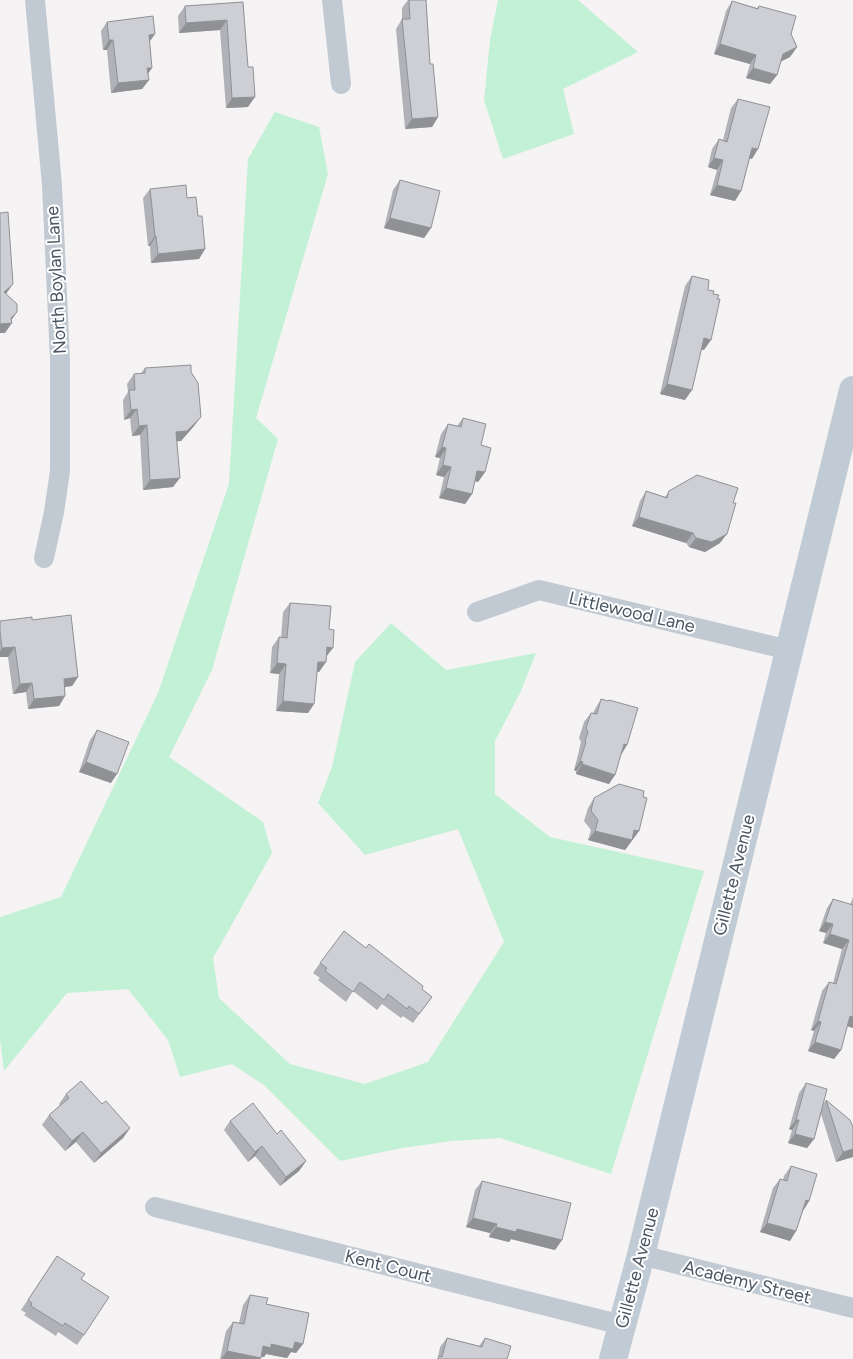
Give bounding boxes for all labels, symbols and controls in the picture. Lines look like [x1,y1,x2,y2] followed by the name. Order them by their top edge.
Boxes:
[41,205,71,355] street label: North Boylan Lane
[567,587,697,637] street label: Littlewood Lane
[708,812,760,938] street label: Gillette Avenue
[610,1205,664,1331] street label: Gillette Avenue
[342,1245,434,1287] street label: Kent Court
[681,1255,813,1309] street label: Academy Street

